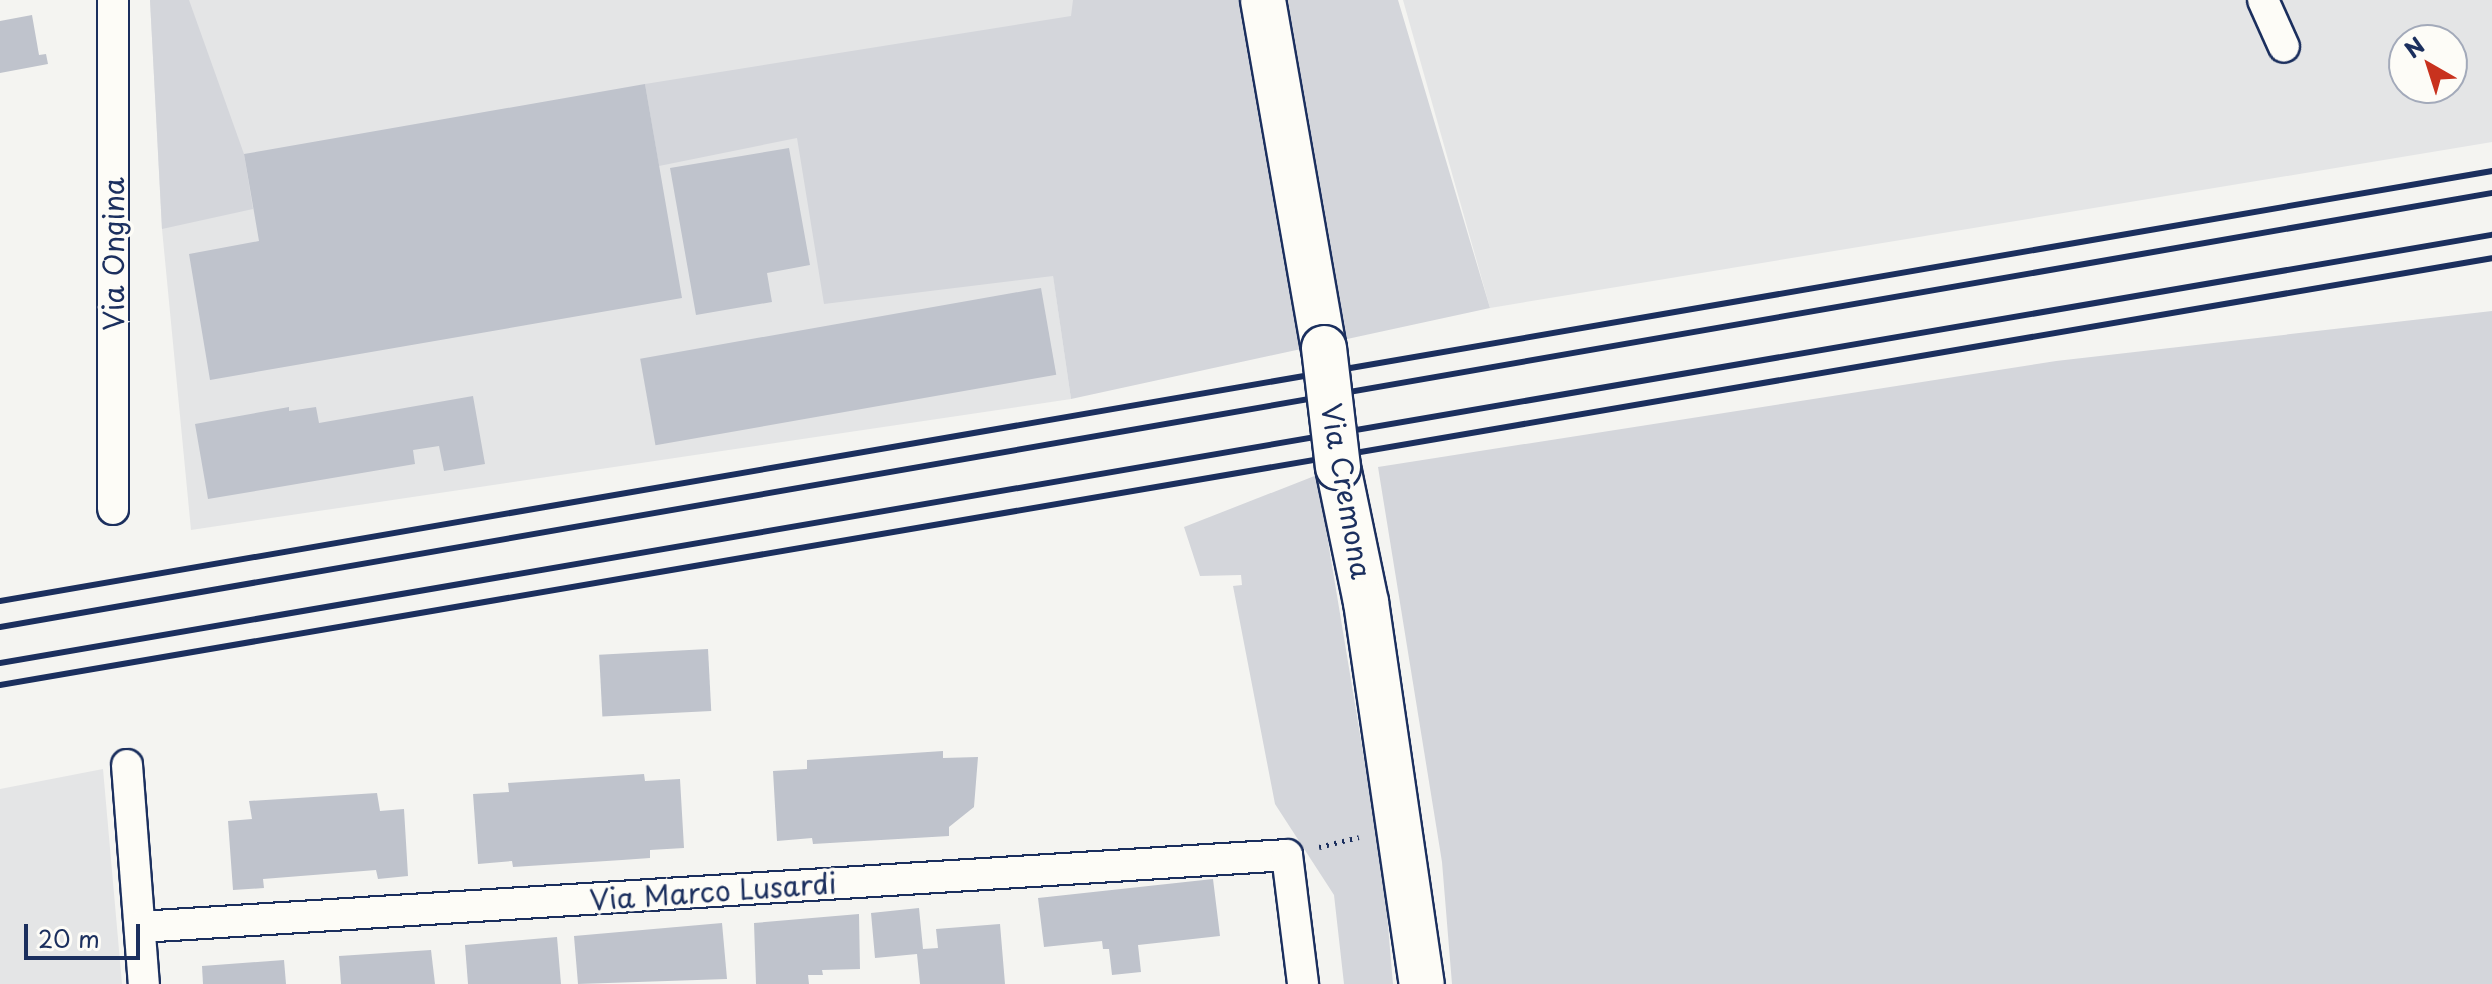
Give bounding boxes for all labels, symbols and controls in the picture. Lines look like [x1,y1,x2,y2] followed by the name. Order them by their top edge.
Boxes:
[2388,24,2468,104] north arrow
[2397,28,2431,65] text: N
[96,179,130,329] street label: Via Ongina
[1315,401,1379,581] street label: Via Cremona
[589,866,837,916] street label: Via Marco Lusardi
[28,908,144,958] scale bar
[38,920,100,956] text: 20 m

